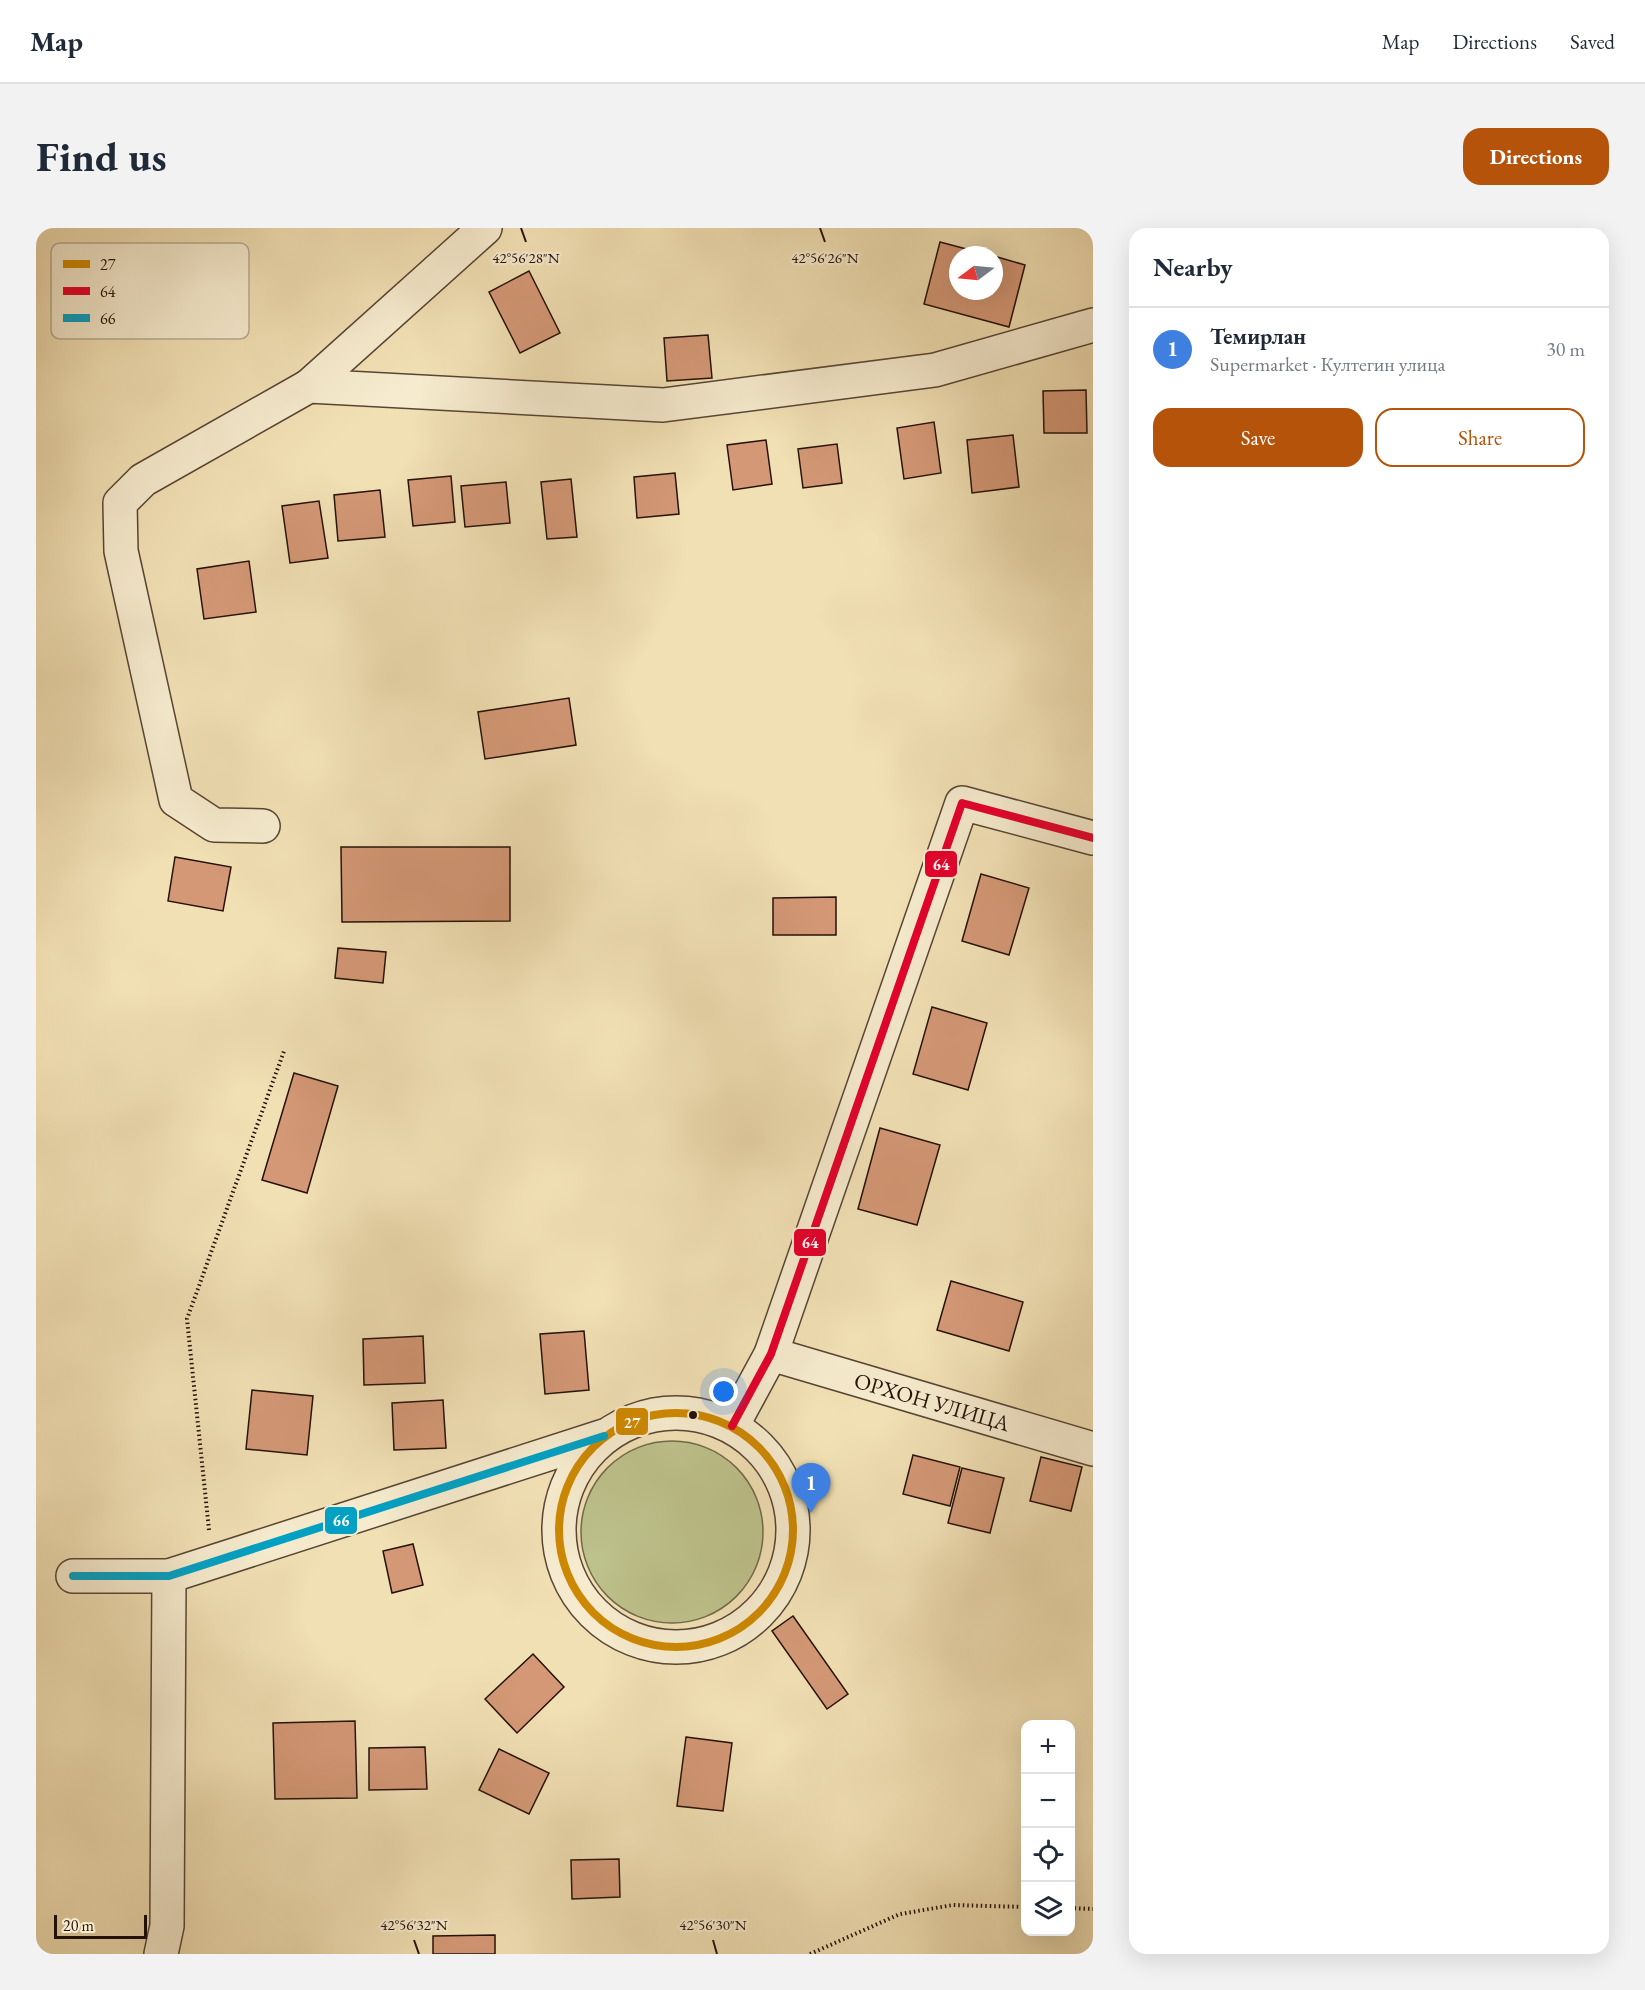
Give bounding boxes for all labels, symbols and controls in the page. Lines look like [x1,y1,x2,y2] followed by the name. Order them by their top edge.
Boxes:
[30,23,83,59] text: Map
[1382,28,1419,55] text: Map
[1452,28,1537,55] text: Directions
[1570,28,1615,55] text: Saved
[1463,128,1609,185] button: Directions
[36,129,167,184] text: Find us
[51,243,249,339] legend
[949,246,1003,300] north arrow
[492,248,560,267] text: 42°56'28"N
[791,248,859,267] text: 42°56'26"N
[1153,250,1233,284] text: Nearby
[100,254,116,275] text: 27
[100,281,116,302] text: 64
[100,308,116,329] text: 66
[1210,322,1306,351] text: Темирлан
[1167,336,1178,362] text: 1
[1546,336,1585,362] text: 30 m
[1210,351,1445,377] text: Supermarket · Култегин улица
[1153,408,1363,467] button: Save
[1375,408,1585,467] button: Share
[924,850,958,878] line badge: 64
[933,854,950,875] text: 64
[793,1228,827,1257] line badge: 64
[802,1232,819,1253] text: 64
[851,1366,1014,1438] street label: ОРХОН УЛИЦА
[709,1377,738,1406] your location
[615,1407,649,1436] line badge: 27
[687,1409,699,1421] unlabelled marker
[624,1412,641,1433] text: 27
[792,1464,830,1513] pin: 1
[324,1506,358,1535] line badge: 66
[333,1510,350,1531] text: 66
[1021,1720,1075,1936] map controls
[1021,1720,1075,1774] button: +
[1021,1774,1075,1828] button: −
[1021,1828,1075,1882] button: locate
[1021,1882,1075,1936] button: layers
[54,1912,147,1940] scale bar
[63,1915,94,1936] text: 20 m
[380,1915,448,1934] text: 42°56'32"N
[679,1915,747,1934] text: 42°56'30"N

